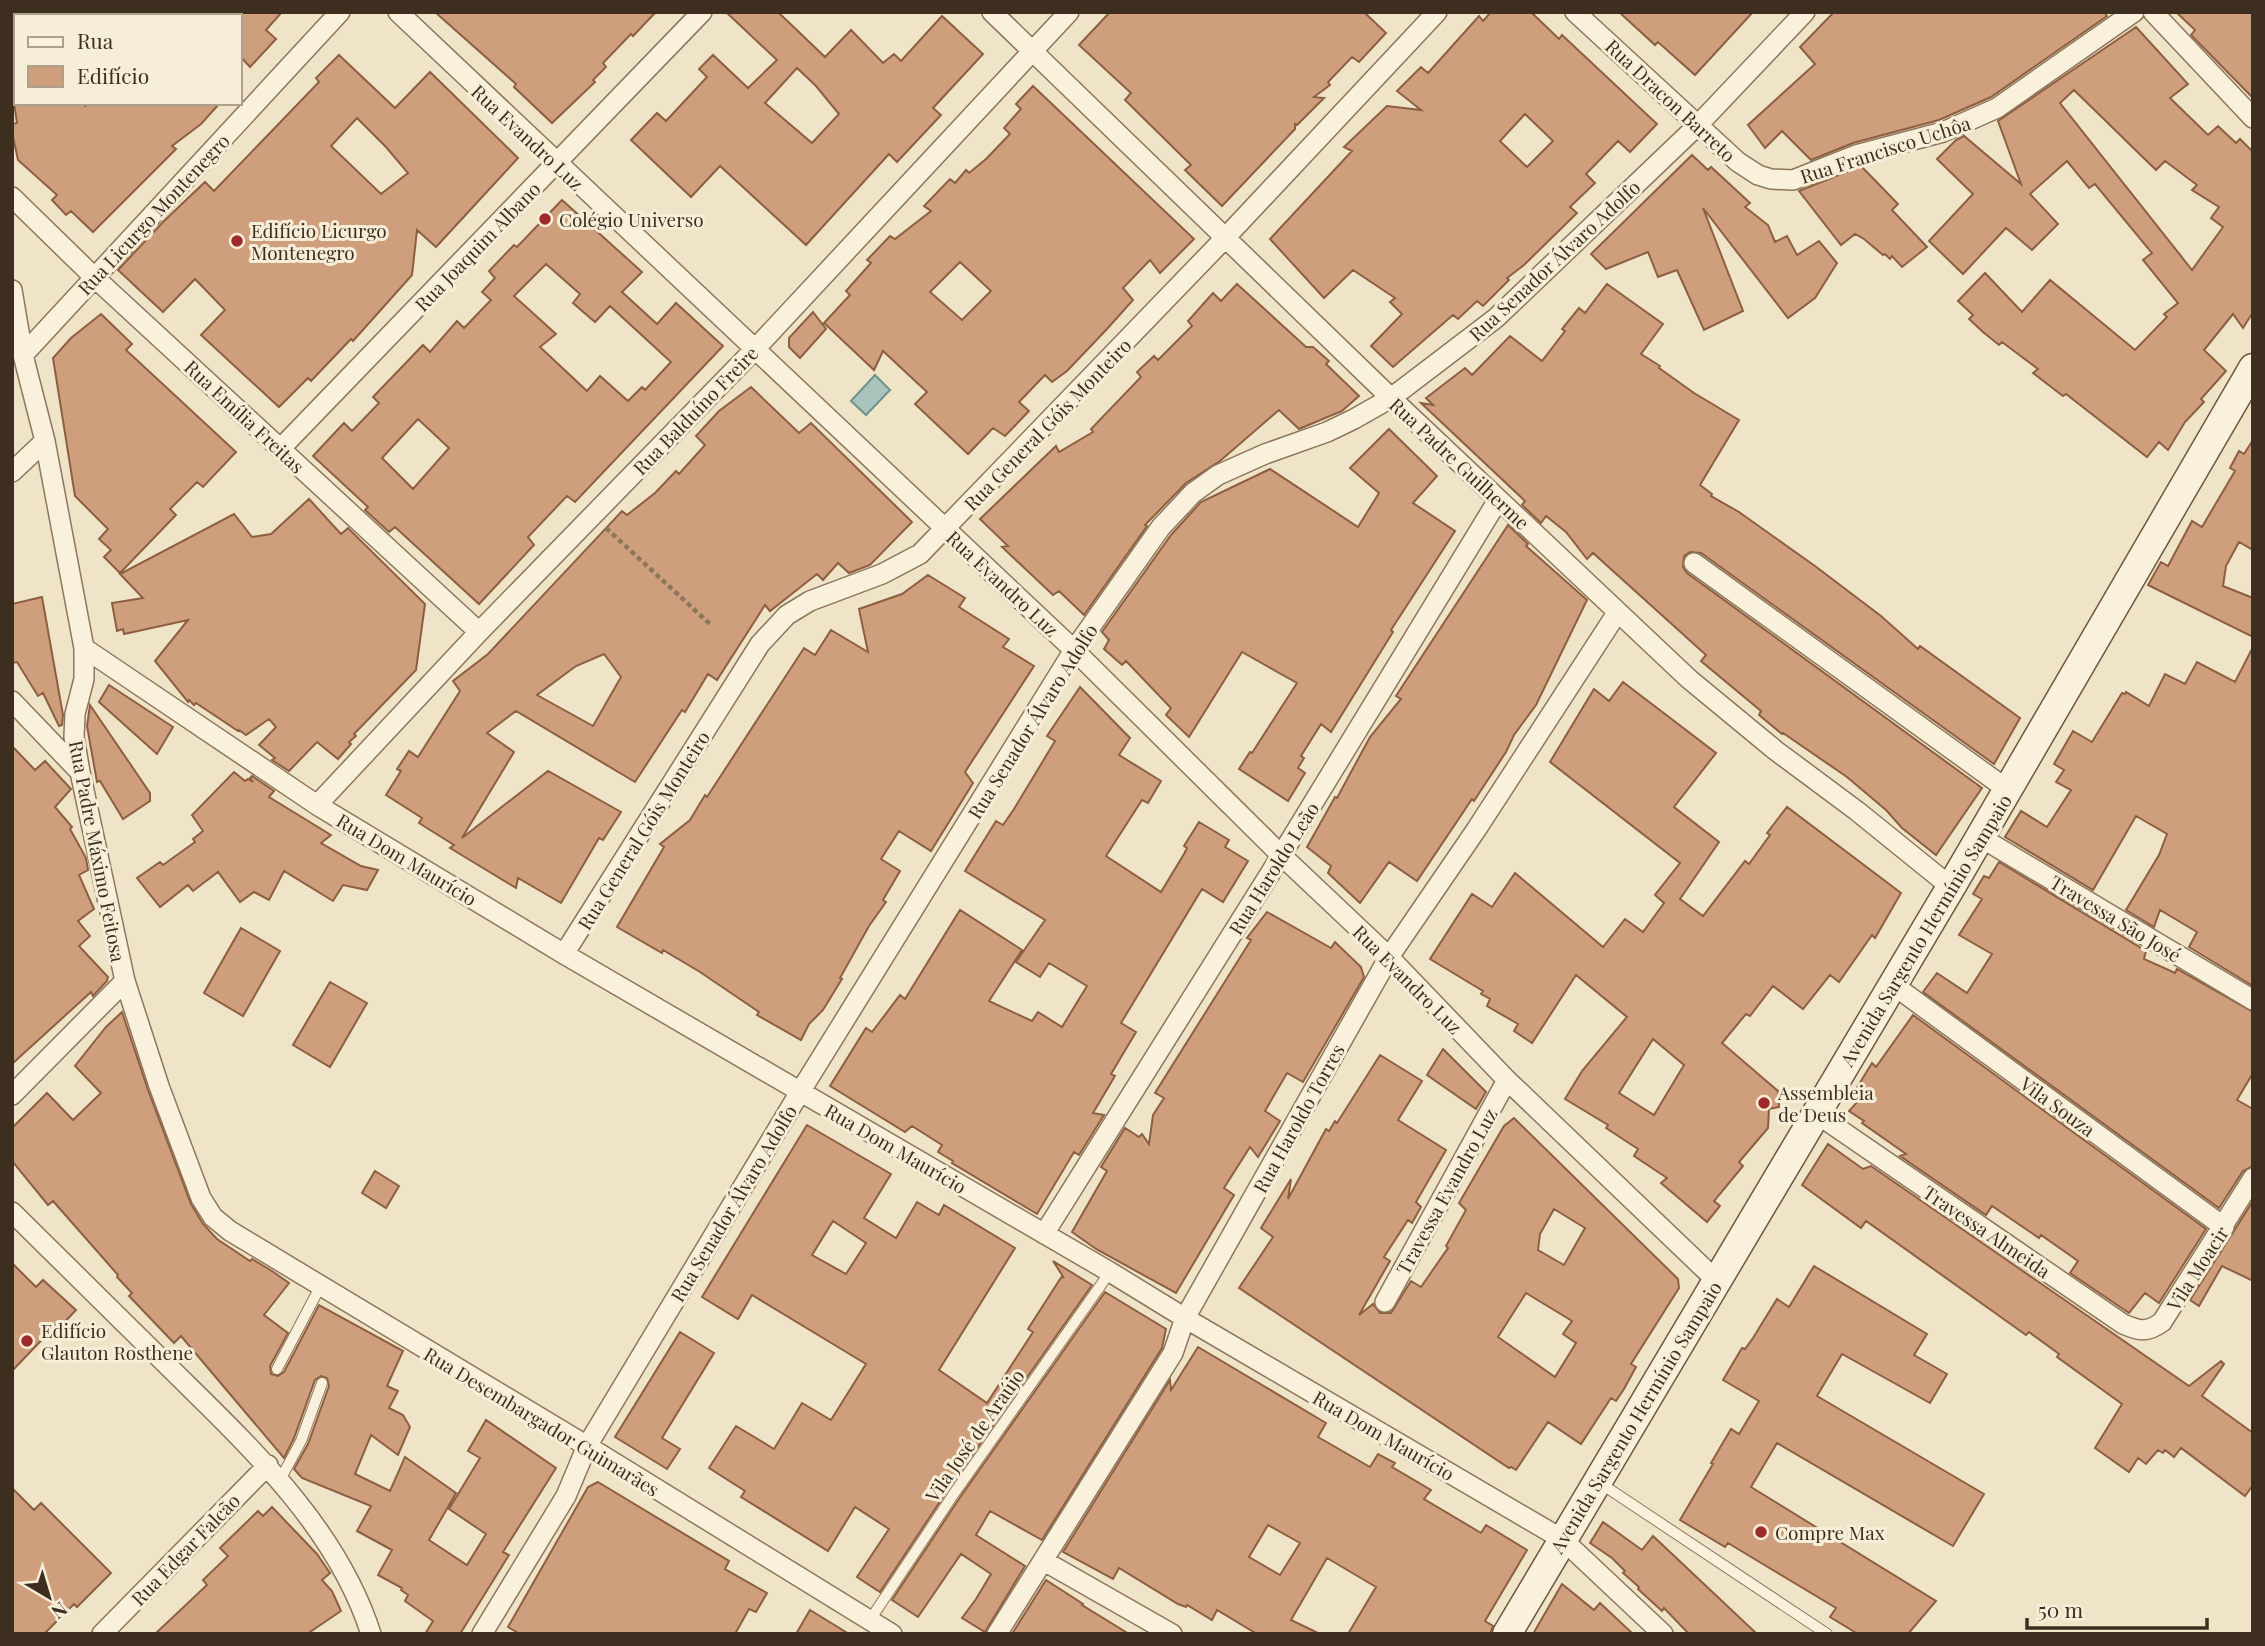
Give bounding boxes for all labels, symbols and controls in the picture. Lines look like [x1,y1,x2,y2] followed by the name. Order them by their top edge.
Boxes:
[14,14,242,105] legend
[77,26,114,54] text: Rua
[1600,33,1742,167] street label: Rua Dracon Barreto
[77,61,149,89] text: Edifício
[466,78,590,196] street label: Rua Evandro Luz
[1796,109,1974,189] street label: Rua Francisco Uchôa
[71,128,235,300] street label: Rua Licurgo Montenegro
[1463,174,1645,346] street label: Rua Senador Álvaro Adolfo
[408,176,546,316] street label: Rua Joaquim Albano
[559,206,704,232] place label: Colégio Universo
[537,211,553,227] marker: Colégio Universo
[251,217,387,265] place label: Edifício Licurgo Montenegro
[229,233,245,249] marker: Edifício Licurgo Montenegro
[958,332,1136,516] street label: Rua General Góis Monteiro
[627,340,763,480] street label: Rua Balduíno Freire
[179,354,311,478] street label: Rua Emília Freitas
[1384,391,1536,535] street label: Rua Padre Guilherme
[941,524,1065,642] street label: Rua Evandro Luz
[961,619,1103,823] street label: Rua Senador Álvaro Adolfo
[571,725,715,935] street label: Rua General Góis Monteiro
[64,738,132,965] street label: Rua Padre Máximo Feitosa
[1833,789,2017,1072] street label: Avenida Sargento Hermínio Sampaio
[1222,797,1324,939] street label: Rua Haroldo Leão
[332,807,482,911] street label: Rua Dom Maurício
[2046,869,2186,967] street label: Travessa São José
[1348,919,1468,1039] street label: Rua Evandro Luz
[1246,1039,1350,1197] street label: Rua Haroldo Torres
[2015,1069,2101,1142] street label: Vila Souza
[1777,1079,1874,1127] place label: Assembleia de Deus
[1756,1095,1772,1111] marker: Assembleia de Deus
[821,1097,971,1199] street label: Rua Dom Maurício
[664,1100,802,1306] street label: Rua Senador Álvaro Adolfo
[1389,1103,1503,1279] street label: Travessa Evandro Luz
[1918,1179,2056,1284] street label: Travessa Almeida
[2159,1220,2234,1316] street label: Vila Moacir
[1543,1276,1727,1559] street label: Avenida Sargento Hermínio Sampaio
[41,1317,193,1365] place label: Edifício Glauton Rosthene
[19,1333,35,1349] marker: Edifício Glauton Rosthene
[420,1340,664,1502] street label: Rua Desembargador Guimarães
[918,1363,1030,1507] street label: Vila José de Araújo
[1309,1384,1459,1486] street label: Rua Dom Maurício
[125,1487,245,1611] street label: Rua Edgar Falcão
[1775,1519,1885,1545] place label: Compre Max
[1753,1524,1769,1540] marker: Compre Max
[14,1562,84,1632] north arrow
[2027,1586,2207,1630] scale bar
[2038,1595,2084,1623] text: 50 m
[46,1597,73,1626] text: N

